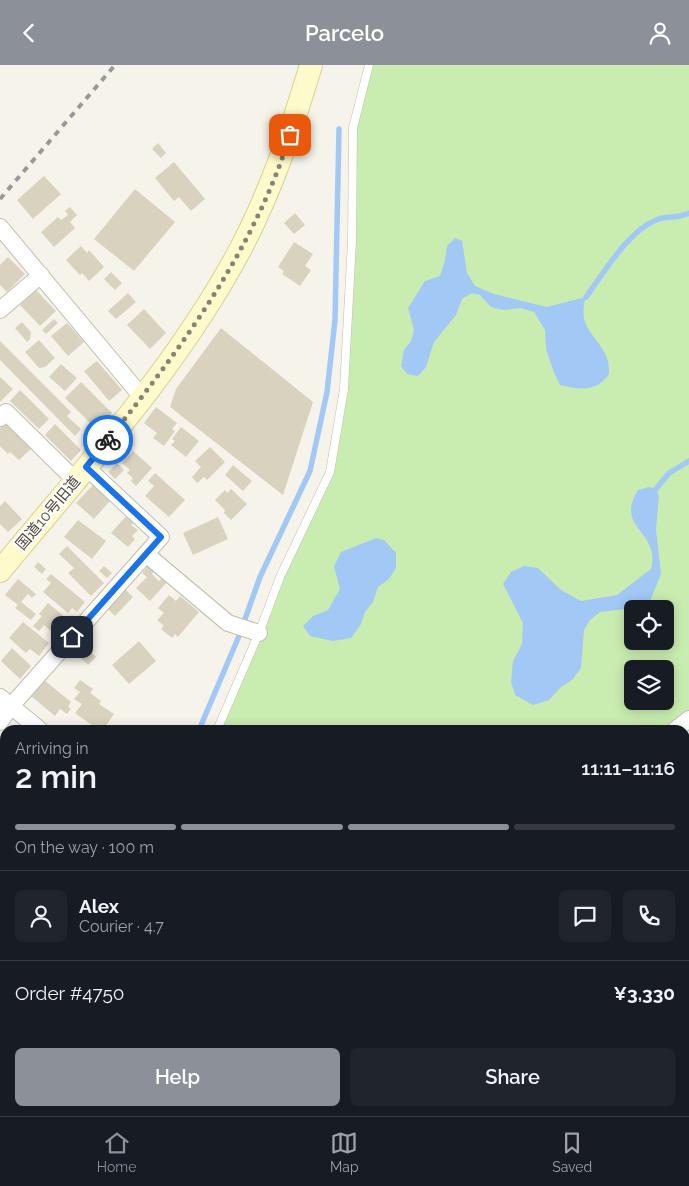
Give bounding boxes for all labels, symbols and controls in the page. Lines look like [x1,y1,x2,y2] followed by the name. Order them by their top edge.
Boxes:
[15,19,43,47] icon: back
[646,19,674,47] icon: person
[305,20,384,46] text: Parcelo
[269,114,311,156] pin
[276,121,304,149] icon: bag
[83,415,133,465] courier
[94,426,122,454] icon: bike
[12,473,84,553] street label: 国道10号旧道
[624,600,674,710] map controls
[624,600,674,650] button: locate
[51,616,93,658] pin
[58,623,86,651] icon: home
[624,660,674,710] button: layers
[15,739,89,758] text: Arriving in
[581,757,675,779] text: 11:11–11:16
[15,758,97,795] text: 2 min
[15,838,154,857] text: On the way · 100 m
[15,890,67,942] button: person
[559,890,611,942] button: chat
[623,890,675,942] button: phone
[79,895,119,917] text: Alex
[79,917,164,936] text: Courier · 4.7
[15,982,124,1004] text: Order #4750
[614,982,675,1004] text: ¥3,330
[15,1048,340,1106] button: Help
[350,1048,675,1106] button: Share
[97,1129,136,1175] tab: Home
[330,1129,359,1175] tab: Map
[552,1129,592,1175] tab: Saved

